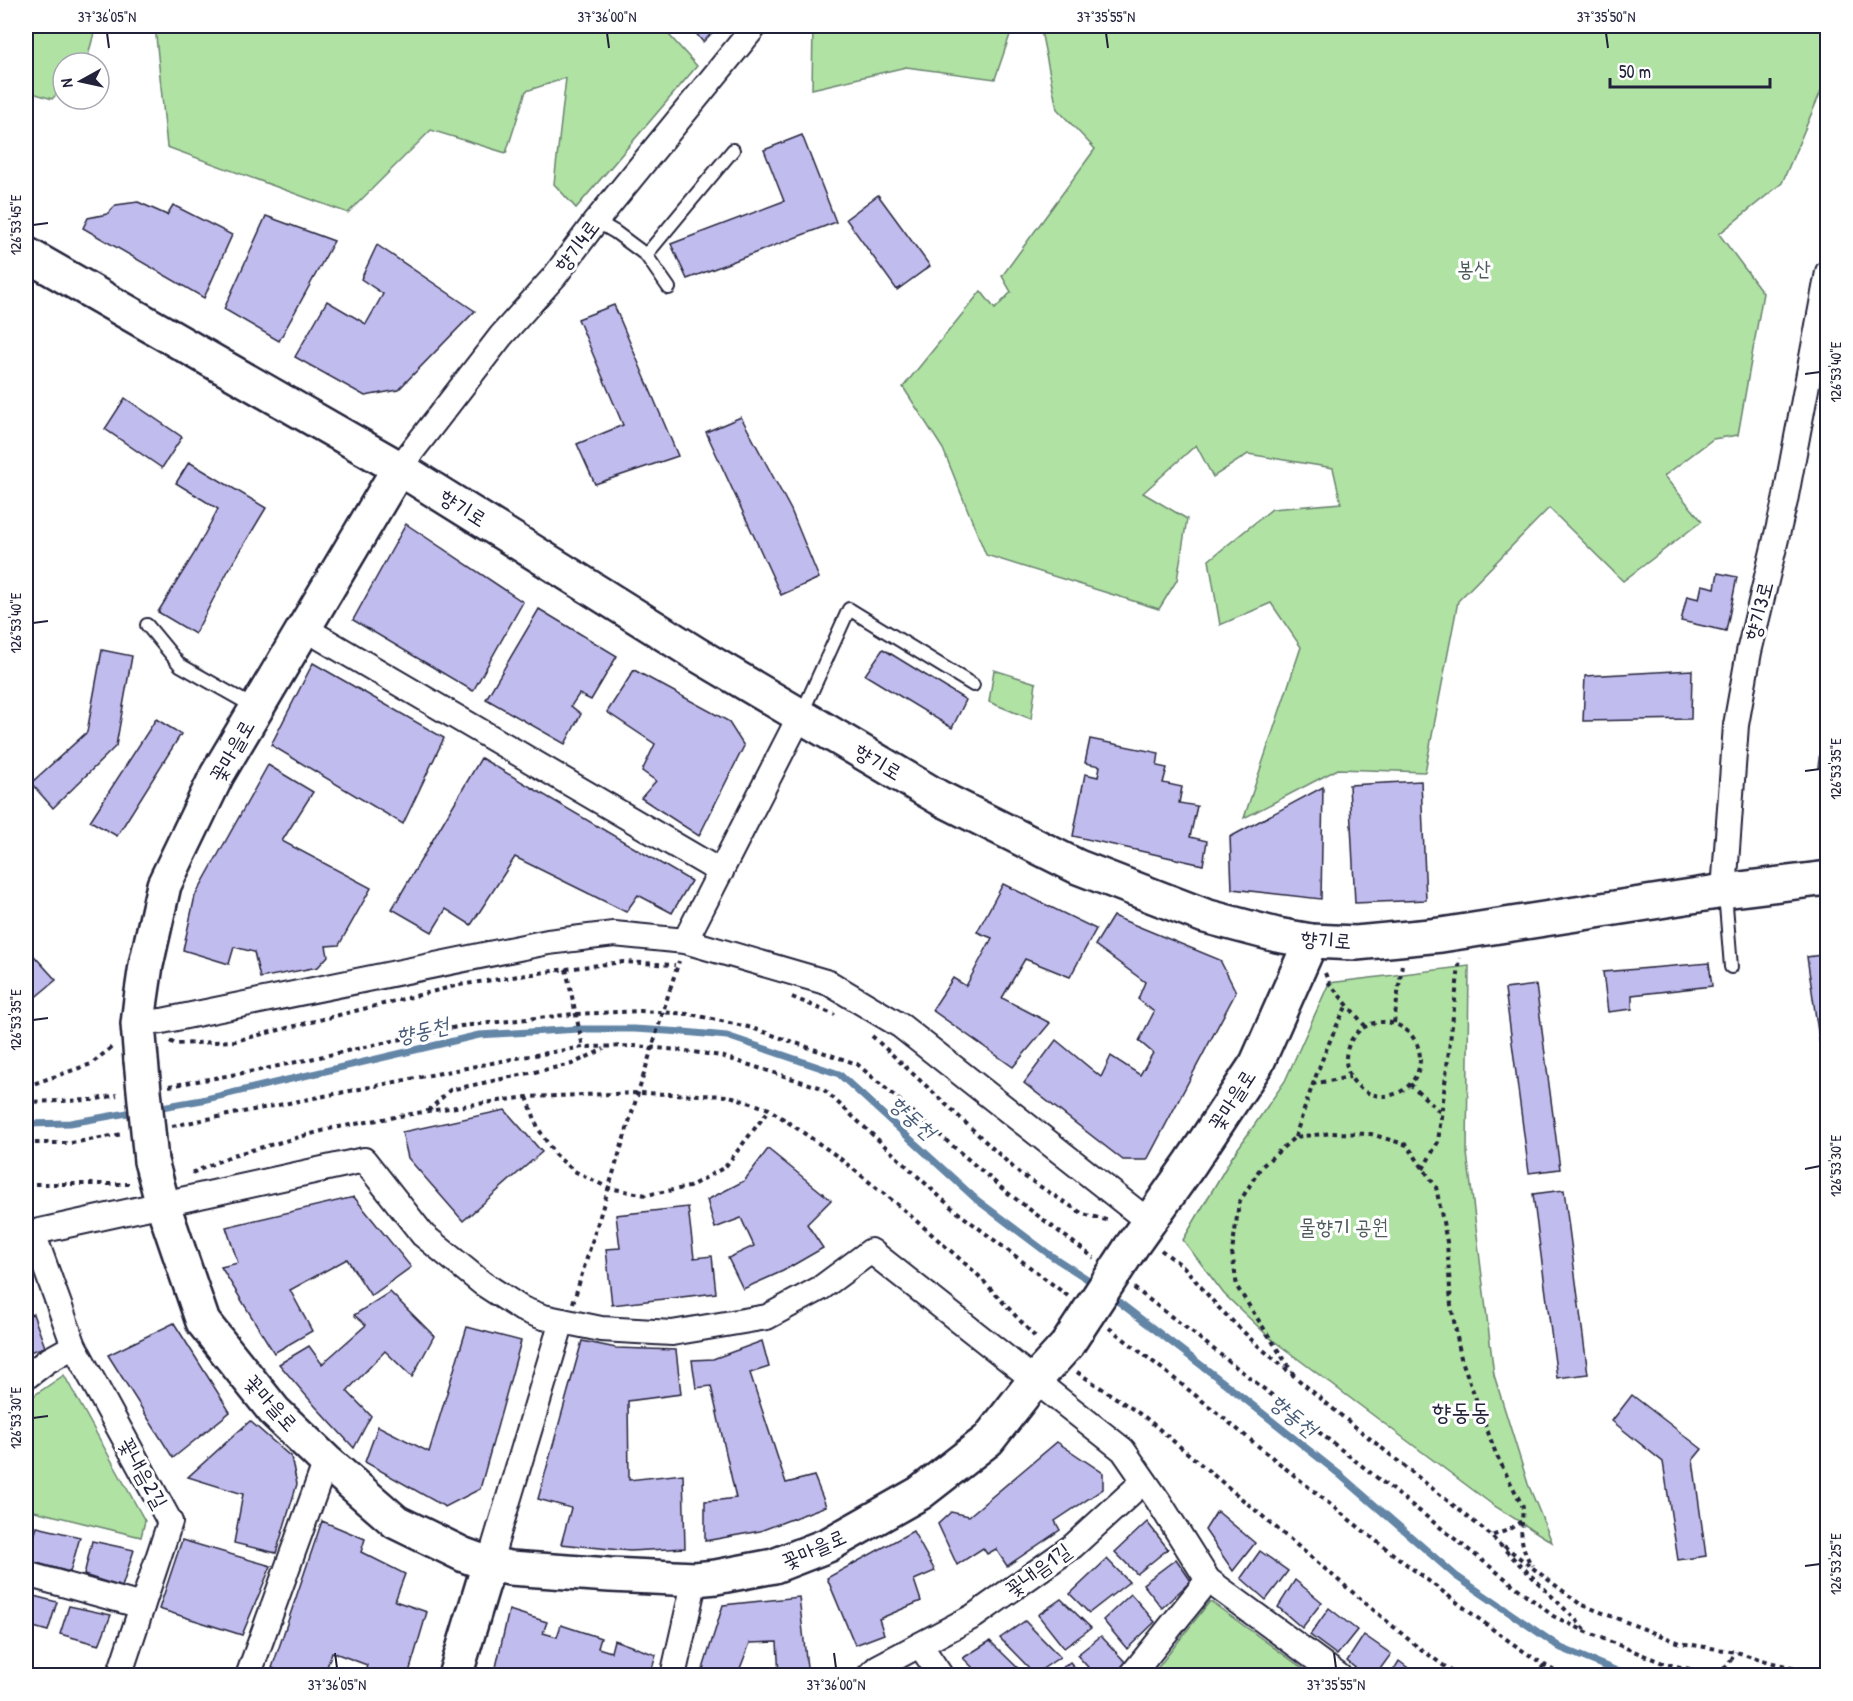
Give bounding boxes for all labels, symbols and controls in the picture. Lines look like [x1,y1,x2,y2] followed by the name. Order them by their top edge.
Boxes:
[78,6,136,27] text: 37°36'05"N
[578,6,636,27] text: 37°36'00"N
[1077,6,1135,27] text: 37°35'55"N
[1577,6,1635,27] text: 37°35'50"N
[51,51,111,111] north arrow
[1610,51,1770,89] scale bar
[1619,59,1651,84] text: 50 m
[55,77,78,89] text: N
[5,194,26,255] text: 126°53'45"E
[547,214,606,278] street label: 향기4로
[1457,254,1491,283] park label: 봉산
[1825,341,1846,402] text: 126°53'40"E
[434,482,492,533] street label: 향기로
[1737,578,1780,644] street label: 향기3로
[5,592,26,653] text: 126°53'40"E
[202,714,261,787] street label: 꽃마을로
[849,736,907,787] street label: 향기로
[1825,738,1846,800] text: 126°53'35"E
[1300,923,1352,956] street label: 향기로
[5,989,26,1051] text: 126°53'35"E
[393,1009,453,1051] water label: 향동천
[1201,1063,1262,1136] street label: 꽃마을로
[883,1088,944,1147] water label: 향동천
[1825,1135,1846,1197] text: 126°53'30"E
[1299,1212,1389,1241] park label: 물향기 공원
[238,1368,305,1437] street label: 꽃마을로
[5,1387,26,1449] text: 126°53'30"E
[1264,1387,1326,1445] water label: 향동천
[1432,1395,1490,1427] district label: 향동동
[112,1432,175,1514] street label: 꽃내음2길
[777,1522,851,1576] street label: 꽃마을로
[1825,1533,1846,1595] text: 126°53'25"E
[999,1536,1077,1603] street label: 꽃내음1길
[308,1674,366,1695] text: 37°36'05"N
[807,1674,865,1695] text: 37°36'00"N
[1307,1674,1365,1695] text: 37°35'55"N

